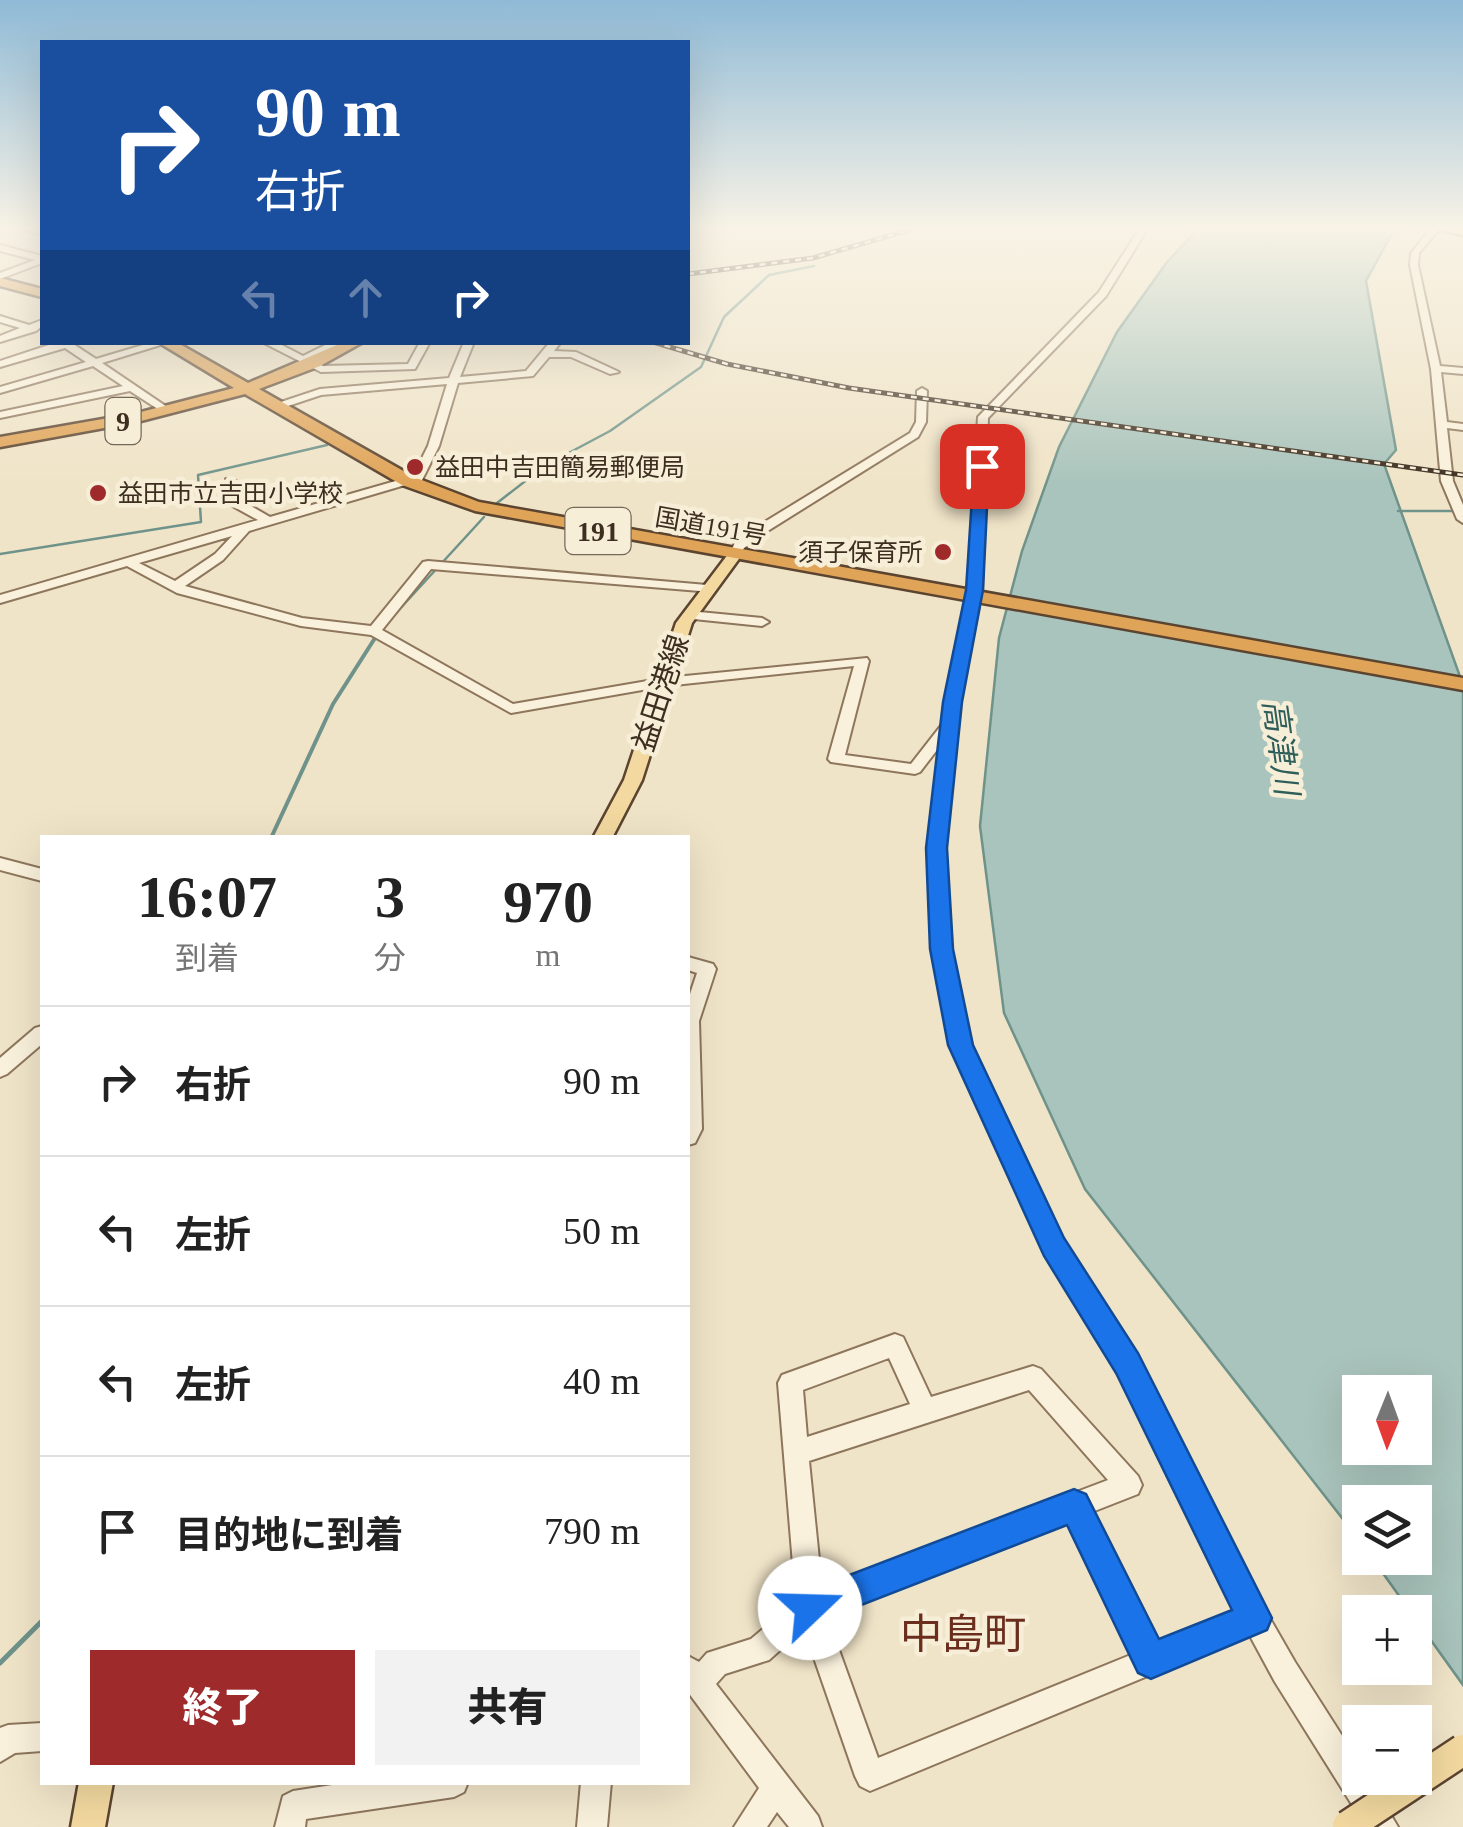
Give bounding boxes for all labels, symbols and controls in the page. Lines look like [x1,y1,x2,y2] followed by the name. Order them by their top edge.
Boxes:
[255,74,401,151] text: 90 m
[90,80,220,210] icon: right
[255,167,345,217] text: 右折
[233,270,288,325] icon: left
[338,270,393,325] icon: ahead
[443,270,498,325] icon: right
[106,398,140,444] road number: 9
[940,424,1025,509] pin
[955,439,1010,494] icon: arrive
[435,454,685,481] place label: 益田中吉田簡易郵便局
[404,456,426,478] marker: 益田中吉田簡易郵便局
[118,480,343,507] place label: 益田市立吉田小学校
[87,482,109,504] marker: 益田市立吉田小学校
[653,503,769,550] street label: 国道191号
[566,508,630,554] road number: 191
[798,539,923,566] place label: 須子保育所
[932,541,954,563] marker: 須子保育所
[626,631,695,755] street label: 益田港線
[1256,697,1306,800] water label: 高津川
[137,864,277,930] text: 16:07
[375,864,405,930] text: 3
[503,869,593,935] text: 970
[536,937,560,973] text: m
[175,940,239,976] text: 到着
[374,940,406,976] text: 分
[90,1054,145,1109] icon: right
[563,1060,640,1102] text: 90 m
[175,1064,251,1106] text: 右折
[90,1204,145,1259] icon: left
[563,1210,640,1252] text: 50 m
[175,1214,251,1256] text: 左折
[90,1354,145,1409] icon: left
[563,1360,640,1402] text: 40 m
[175,1364,251,1406] text: 左折
[1342,1375,1432,1465] north arrow
[1342,1375,1432,1795] map controls
[1342,1485,1432,1575] button: layers
[90,1504,145,1559] icon: arrive
[544,1510,640,1552] text: 790 m
[175,1514,403,1556] text: 目的地に到着
[758,1556,862,1660] position arrow
[1342,1595,1432,1685] button: +
[900,1612,1026,1658] district label: 中島町
[90,1650,355,1765] button: 終了
[375,1650,640,1765] button: 共有
[1342,1705,1432,1795] button: −

